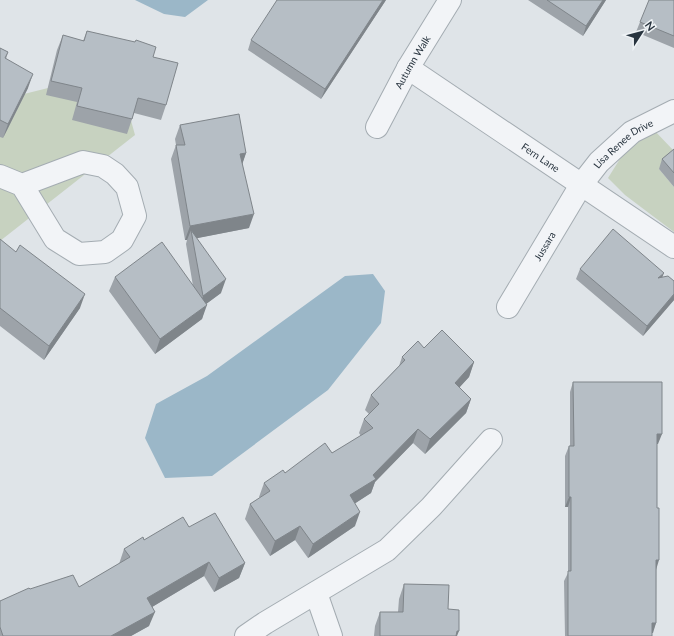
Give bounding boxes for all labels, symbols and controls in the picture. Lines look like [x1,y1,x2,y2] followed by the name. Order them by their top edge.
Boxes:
[622,12,662,52] north arrow
[643,19,658,33] text: N
[392,32,433,91] street label: Autumn Walk
[591,117,655,170] street label: Lisa Renee Drive
[519,140,562,174] street label: Fern Lane
[531,229,558,263] street label: Jussara

